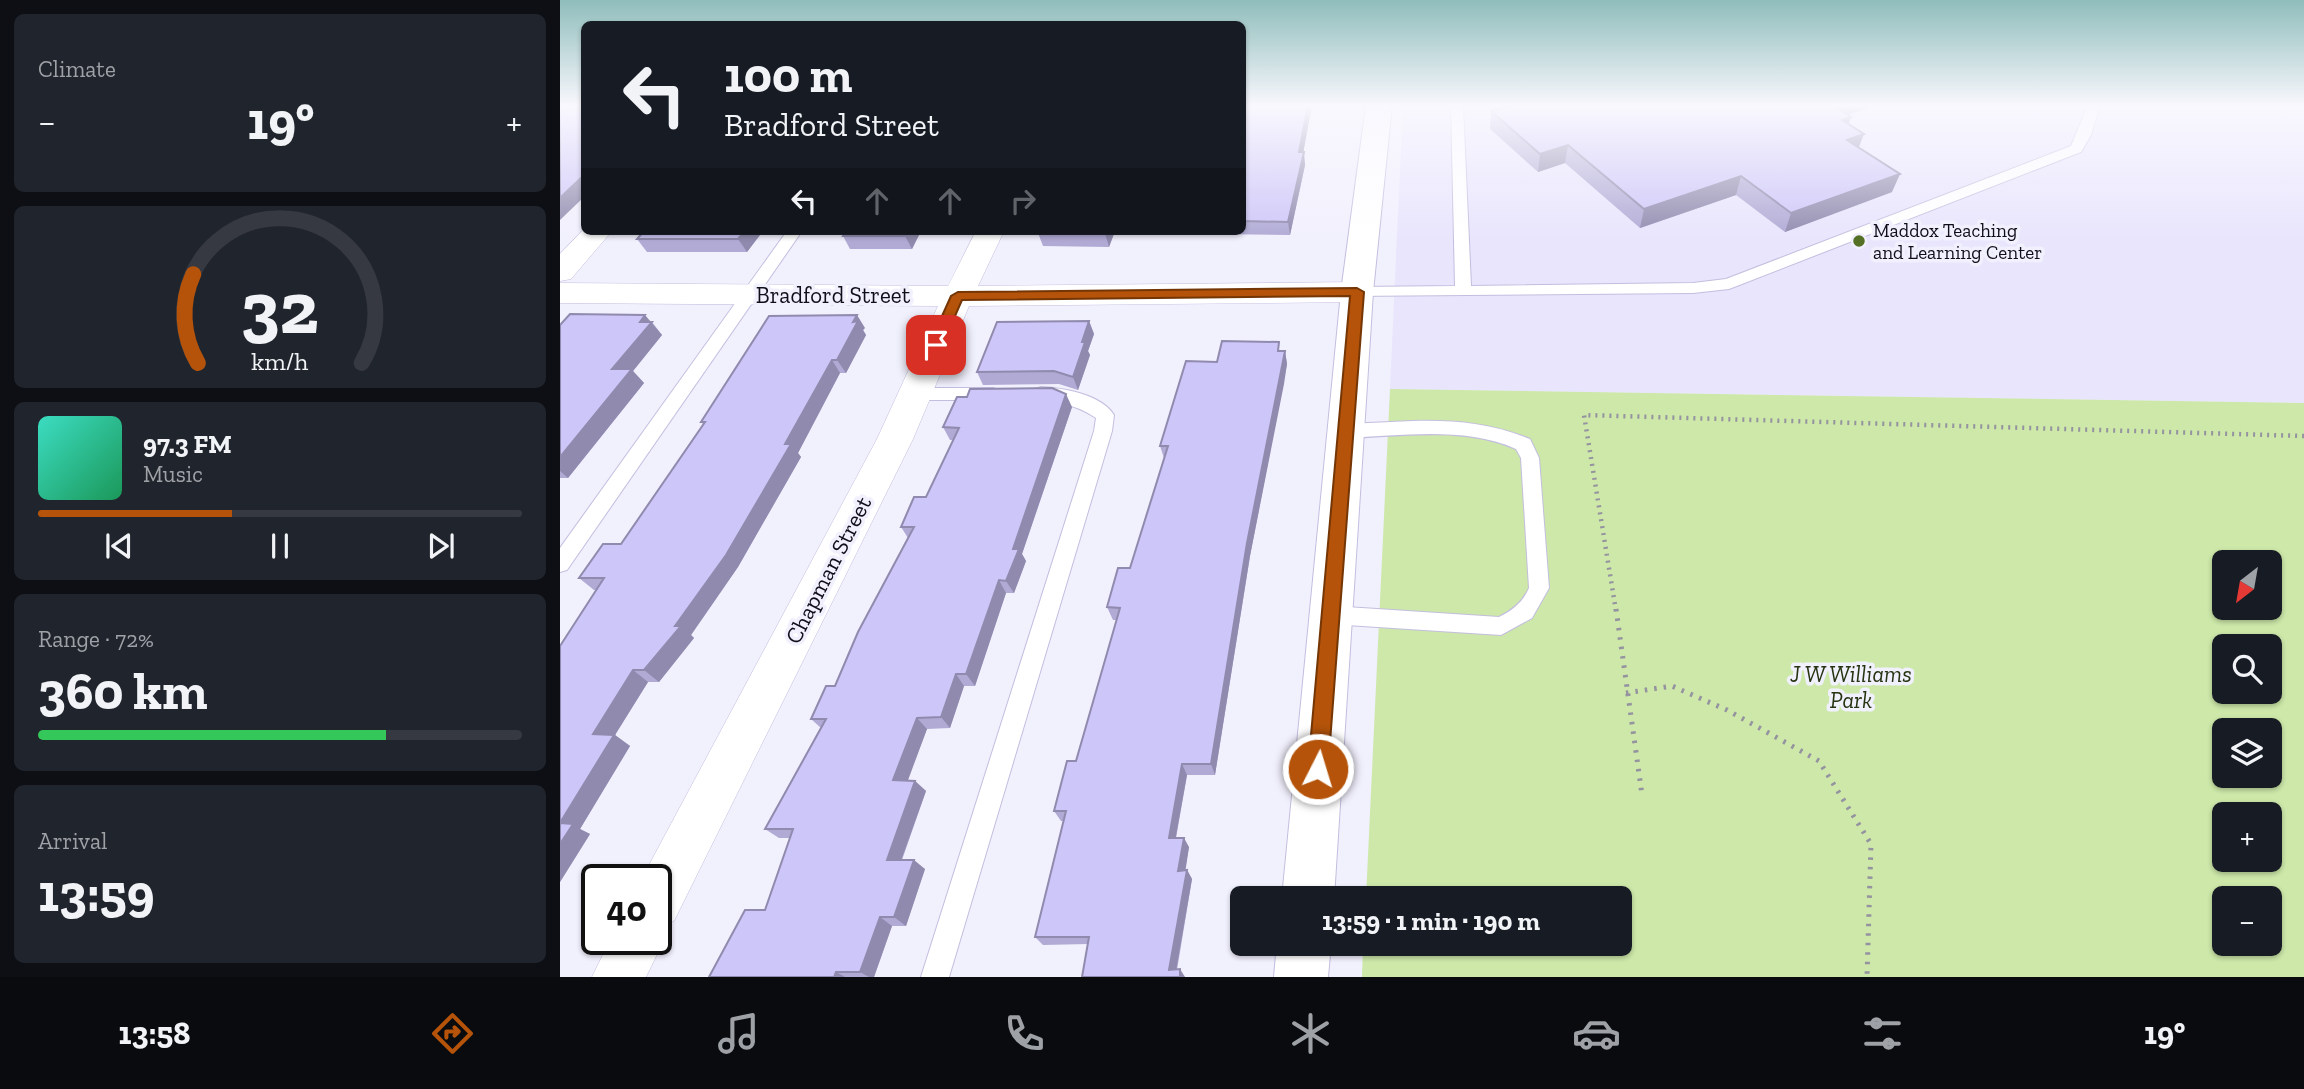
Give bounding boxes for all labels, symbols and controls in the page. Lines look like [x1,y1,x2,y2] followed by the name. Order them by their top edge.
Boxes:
[724,46,852,105] text: 100 m
[609,49,700,140] icon: left
[38,55,116,83] text: Climate
[247,90,314,152] text: 19°
[38,99,56,145] text: −
[506,99,522,145] text: +
[724,106,939,144] text: Bradford Street
[785,182,823,220] icon: left
[858,182,896,220] icon: ahead
[931,182,969,220] icon: ahead
[1004,182,1042,220] icon: right
[1873,219,2042,264] place label: Maddox Teaching and Learning Center
[1851,233,1867,249] marker: Maddox Teaching and Learning Center
[241,264,319,352] text: 32
[756,281,911,309] street label: Bradford Street
[906,315,966,375] pin
[917,326,955,364] icon: arrive
[251,346,309,376] text: km/h
[143,428,232,460] text: 97.3 FM
[143,460,203,488] text: Music
[779,491,877,648] street label: Chapman Street
[100,527,138,565] icon: previous
[261,527,299,565] icon: pause
[422,527,460,565] icon: next
[2212,550,2282,620] north arrow
[2212,550,2282,956] map controls
[38,625,154,653] text: Range · 72%
[2212,634,2282,704] button: search
[38,660,208,722] text: 360 km
[1789,660,1912,714] park label: J W Williams Park
[2212,718,2282,788] button: layers
[1281,732,1355,806] position arrow
[2212,802,2282,872] button: +
[38,827,107,855] text: Arrival
[38,862,155,924] text: 13:59
[581,864,672,955] speed limit sign: 40
[2212,886,2282,956] button: −
[1322,905,1540,937] text: 13:59 · 1 min · 190 m
[428,1009,477,1058] icon: directions
[714,1009,763,1058] icon: music
[1000,1009,1049,1058] icon: phone
[1286,1009,1335,1058] icon: climate
[1572,1009,1621,1058] icon: car
[1858,1009,1907,1058] icon: filters
[119,1014,190,1052] text: 13:58
[2144,1014,2185,1052] text: 19°

